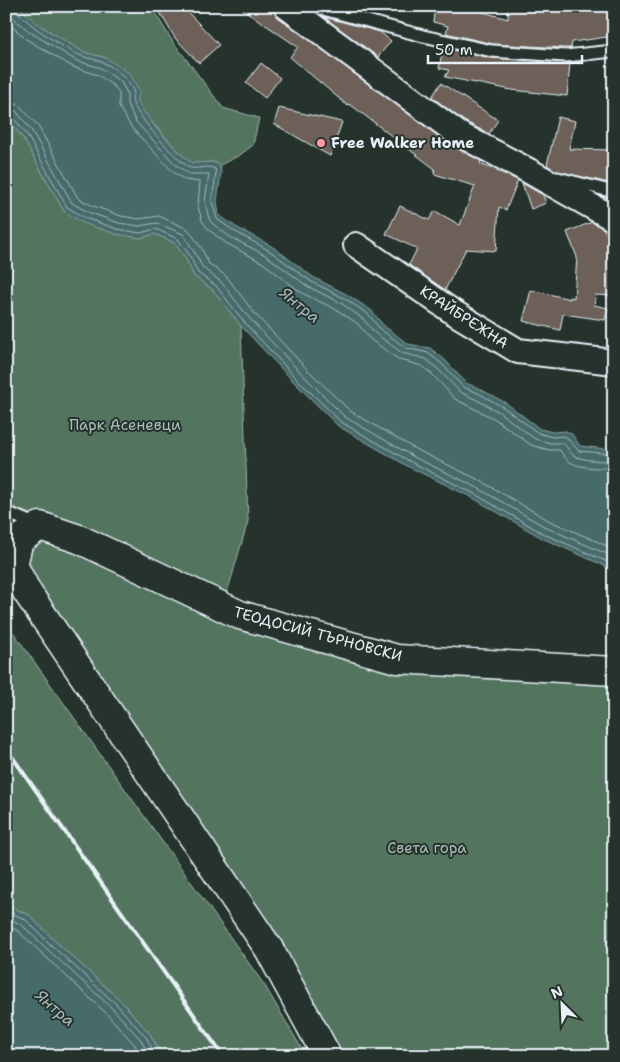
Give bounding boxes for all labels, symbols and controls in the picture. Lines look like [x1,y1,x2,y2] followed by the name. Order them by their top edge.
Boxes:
[428,32,581,64] scale bar
[435,40,473,60] text: 50 m
[331,133,474,153] place label: Free Walker Home
[315,137,327,149] marker: Free Walker Home
[416,280,513,353] street label: КРАЙБРЕЖНА
[275,282,325,328] water label: Янтра
[69,415,181,435] park label: Парк Асеневци
[232,601,405,666] street label: ТЕОДОСИЙ ТЪРНОВСКИ
[387,838,467,858] park label: Света гора
[538,980,588,1030] north arrow
[548,982,565,1003] text: N
[30,984,79,1031] water label: Янтра

